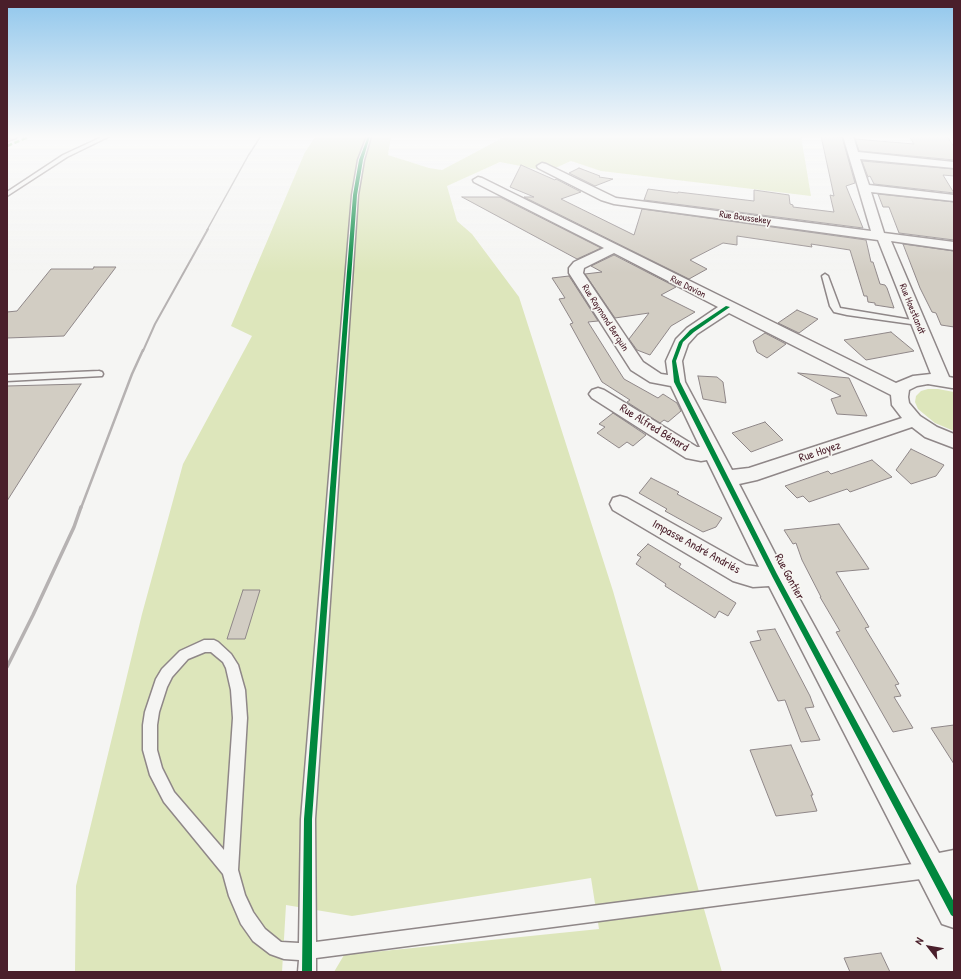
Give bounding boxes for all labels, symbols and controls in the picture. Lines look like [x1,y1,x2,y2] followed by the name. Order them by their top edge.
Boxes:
[718,208,772,228] street label: Rue Boussekey
[668,273,708,301] street label: Rue Davion
[579,282,631,354] street label: Rue Raymond Berquin
[896,282,928,336] street label: Rue Hoestlandt
[617,401,691,455] street label: Rue Alfred Bénard
[797,438,843,466] street label: Rue Hoyez
[649,517,743,577] street label: Impasse André Andriés
[771,552,807,602] street label: Rue Gontier
[909,927,949,967] north arrow
[911,935,926,947] text: N

